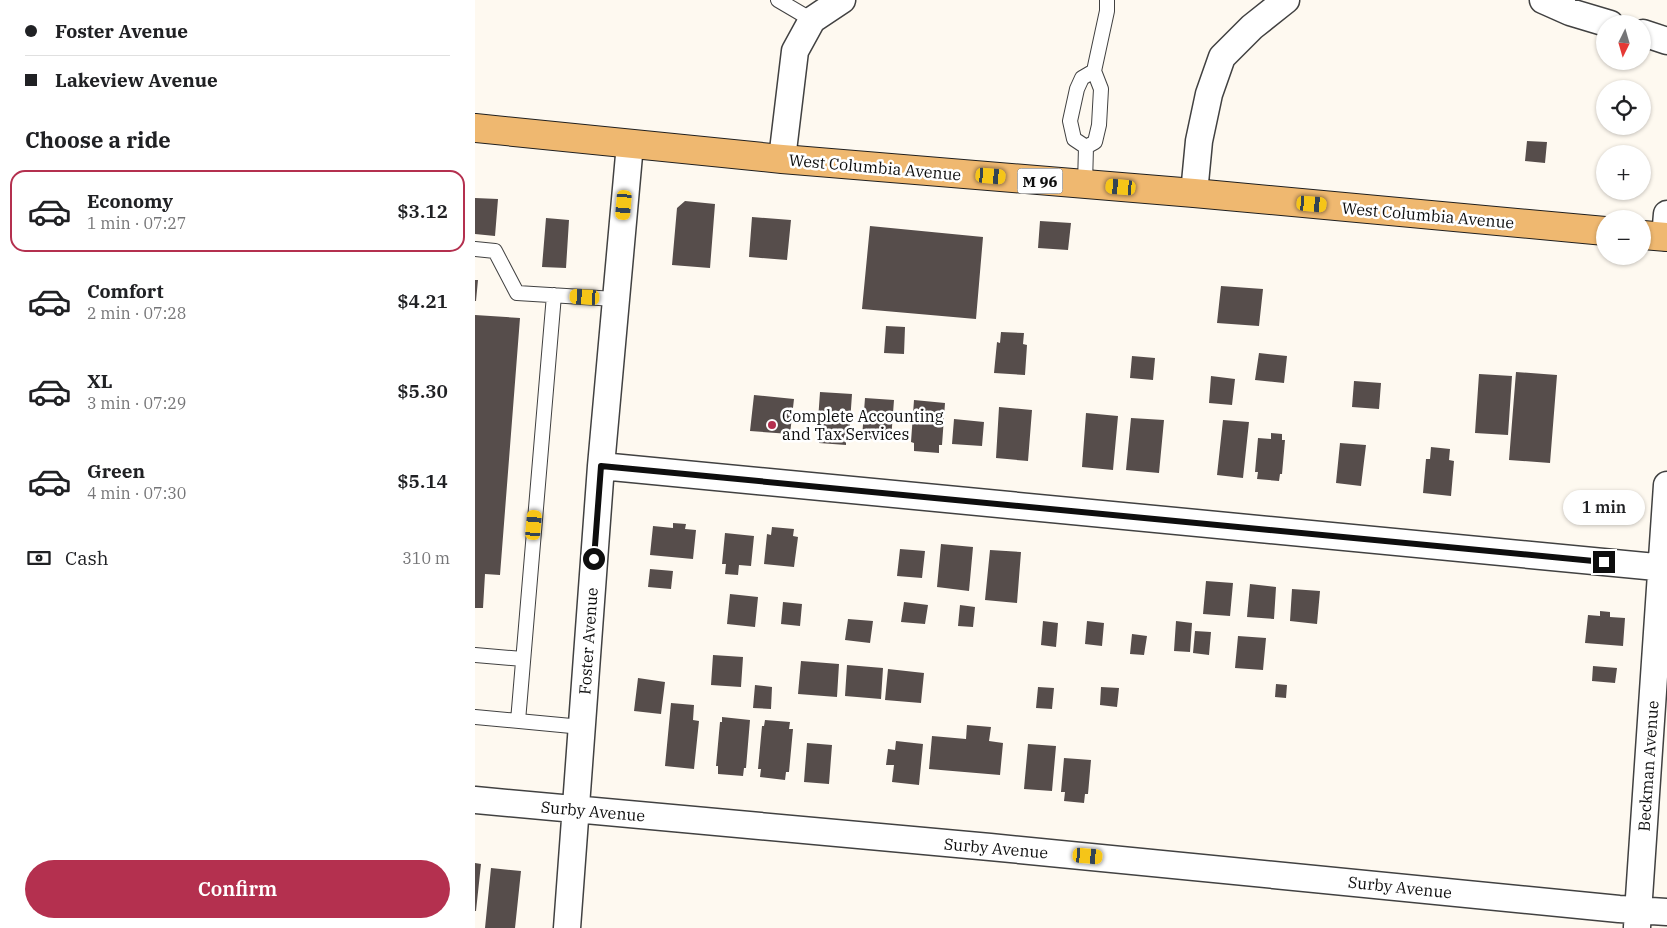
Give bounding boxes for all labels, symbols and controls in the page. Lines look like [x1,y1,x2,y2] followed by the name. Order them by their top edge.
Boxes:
[1596,15,1651,70] north arrow
[1596,15,1651,265] map controls
[55,19,188,43] text: Foster Avenue
[55,68,218,92] text: Lakeview Avenue
[1596,80,1651,135] button: locate
[25,125,171,154] text: Choose a ride
[1596,145,1651,200] button: +
[788,150,962,184] street label: West Columbia Avenue
[975,167,1006,185] car
[1017,168,1063,194] road number: M 96
[1105,178,1136,196] car
[27,189,72,234] icon: car
[87,189,173,213] text: Economy
[615,189,632,221] car
[1296,195,1327,213] car
[1341,198,1515,232] street label: West Columbia Avenue
[397,199,448,223] text: $3.12
[1596,210,1651,265] button: −
[87,213,186,233] text: 1 min · 07:27
[27,279,72,324] icon: car
[87,279,164,303] text: Comfort
[397,289,448,313] text: $4.21
[569,289,600,305] car
[87,303,186,323] text: 2 min · 07:28
[27,369,72,414] icon: car
[87,369,113,393] text: XL
[397,379,448,403] text: $5.30
[87,393,186,413] text: 3 min · 07:29
[782,406,944,444] place label: Complete Accounting and Tax Services
[766,419,778,431] marker: Complete Accounting and Tax Services
[27,459,72,504] icon: car
[87,459,145,483] text: Green
[397,469,448,493] text: $5.14
[87,483,186,503] text: 4 min · 07:30
[1563,490,1645,524] callout: 1 min
[1582,497,1626,517] text: 1 min
[525,509,542,541] car
[25,544,53,572] icon: cash
[65,546,109,570] text: Cash
[402,548,450,568] text: 310 m
[583,548,605,570] route start
[1593,551,1615,573] route end
[574,587,602,695] street label: Foster Avenue
[1633,700,1663,832] street label: Beckman Avenue
[540,796,646,826] street label: Surby Avenue
[943,833,1049,863] street label: Surby Avenue
[1072,847,1103,865] car
[25,860,450,918] button: Confirm
[1347,872,1453,902] street label: Surby Avenue

